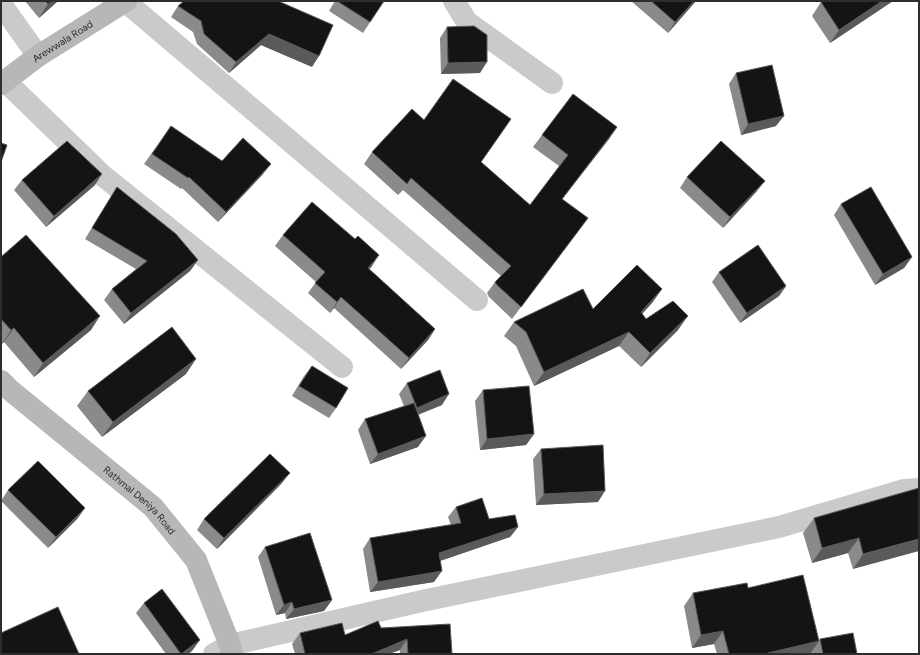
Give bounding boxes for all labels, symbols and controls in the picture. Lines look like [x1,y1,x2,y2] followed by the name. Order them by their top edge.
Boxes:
[29,17,95,65] street label: Arewwala Road
[101,463,179,537] street label: Rathmal Deniya Road

